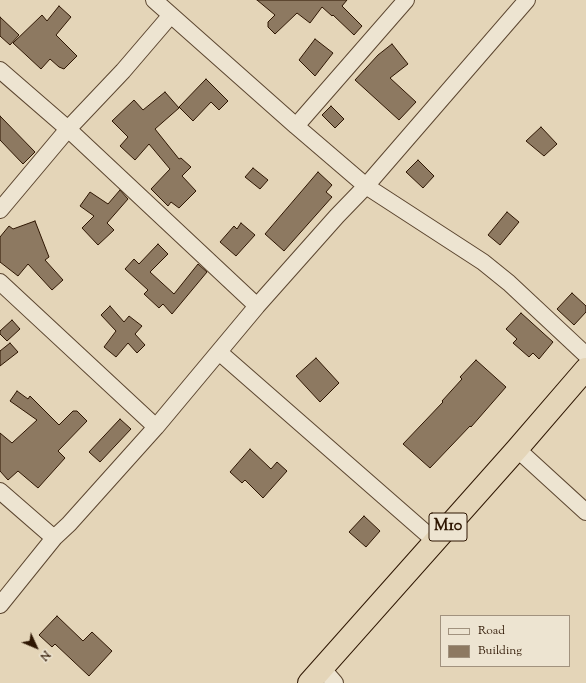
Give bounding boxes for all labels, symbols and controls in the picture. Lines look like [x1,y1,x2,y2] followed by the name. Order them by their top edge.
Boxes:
[429,513,467,541] road number: M10
[440,615,570,667] legend
[478,622,505,640] text: Road
[16,627,56,667] north arrow
[478,642,522,660] text: Building
[36,647,53,664] text: N

